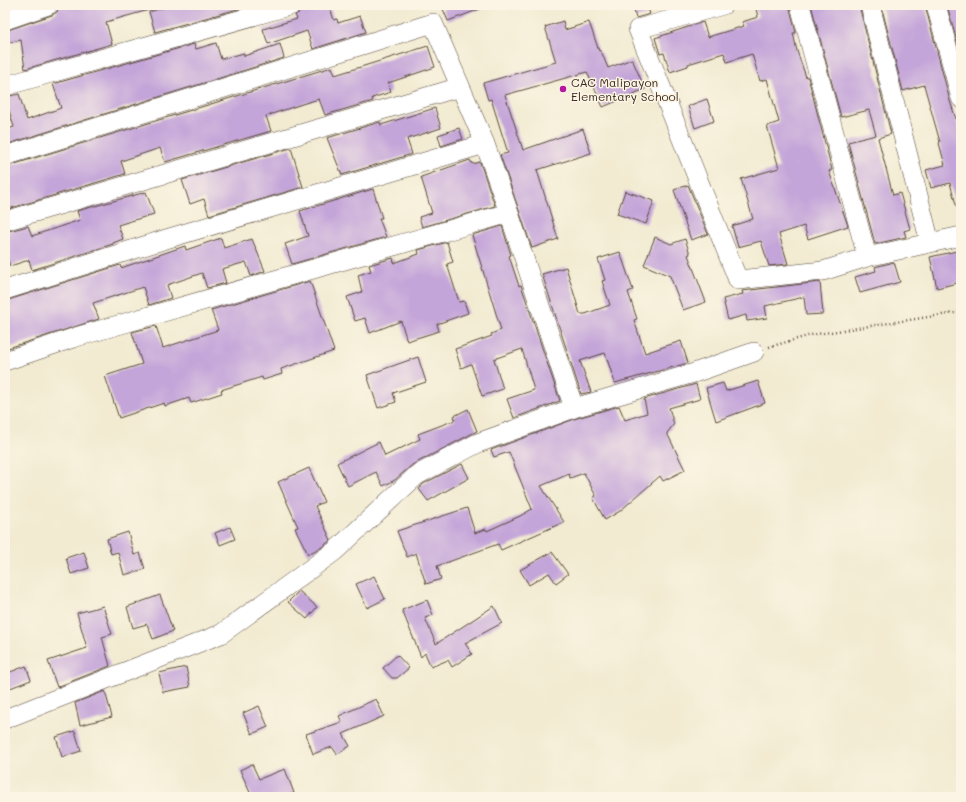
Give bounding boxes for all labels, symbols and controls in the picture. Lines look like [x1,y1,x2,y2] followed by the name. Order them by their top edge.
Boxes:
[571,74,679,104] place label: CAC Malipayon Elementary School
[558,84,568,94] marker: CAC Malipayon Elementary School

